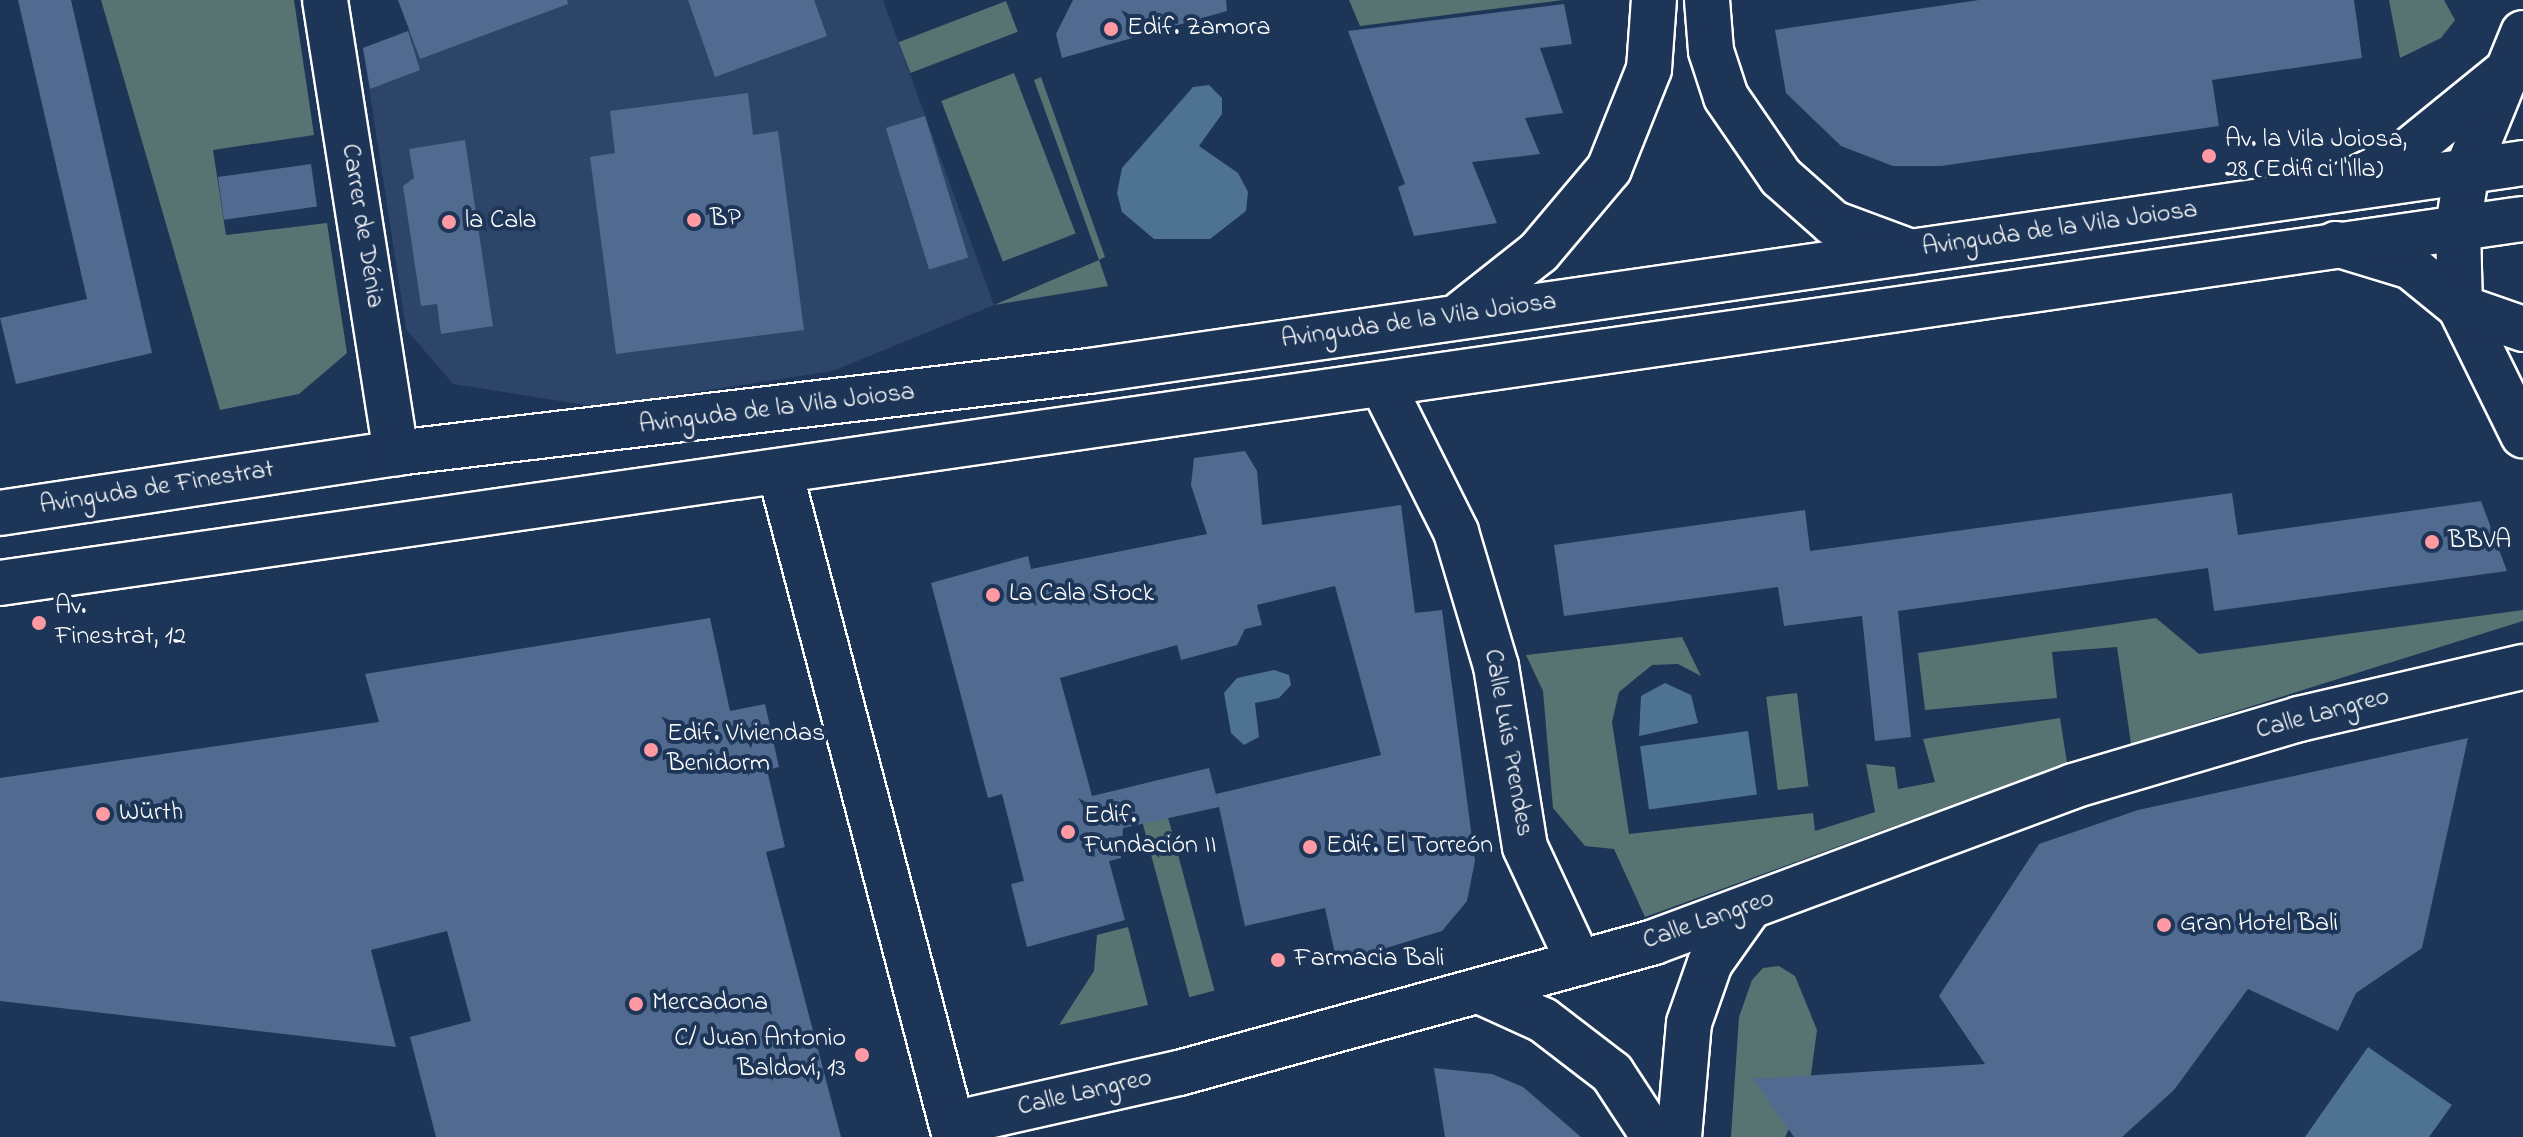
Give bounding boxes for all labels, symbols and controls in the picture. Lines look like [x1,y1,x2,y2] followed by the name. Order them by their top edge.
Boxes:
[1127,13,1271,45] place label: Edif. Zamora
[1102,20,1120,38] marker: Edif. Zamora
[2225,125,2407,186] place label: Av. la Vila Joiosa, 28 (Edifici l'Illa)
[333,142,389,310] street label: Carrer de Dénia
[2200,147,2218,165] marker: Av. la Vila Joiosa, 28 (Edifici l'Illa)
[1920,195,2200,265] street label: Avinguda de la Vila Joiosa
[710,204,741,236] place label: BP
[465,206,537,238] place label: la Cala
[685,211,703,229] marker: BP
[440,213,458,231] marker: la Cala
[1279,287,1559,357] street label: Avinguda de la Vila Joiosa
[637,378,917,442] street label: Avinguda de la Vila Joiosa
[38,455,276,523] street label: Avinguda de Finestrat
[2448,526,2511,558] place label: BBVA
[2423,533,2441,551] marker: BBVA
[1009,579,1154,611] place label: La Cala Stock
[984,586,1002,604] marker: La Cala Stock
[55,592,186,654] place label: Av. Finestrat, 12
[30,614,48,632] marker: Av. Finestrat, 12
[1475,647,1539,839] street label: Calle Luís Prendes
[2253,682,2393,748] street label: Calle Langreo
[667,719,825,780] place label: Edif. Viviendas Benidorm
[642,741,660,759] marker: Edif. Viviendas Benidorm
[119,798,183,830] place label: Würth
[1084,801,1217,862] place label: Edif. Fundación II
[94,805,112,823] marker: Würth
[1059,823,1077,841] marker: Edif. Fundación II
[1326,831,1493,863] place label: Edif. El Torreón
[1301,838,1319,856] marker: Edif. El Torreón
[1639,884,1779,958] street label: Calle Langreo
[2180,909,2338,941] place label: Gran Hotel Bali
[2155,916,2173,934] marker: Gran Hotel Bali
[1294,944,1445,976] place label: Farmacia Bali
[1269,951,1287,969] marker: Farmacia Bali
[652,988,768,1020] place label: Mercadona
[627,995,645,1013] marker: Mercadona
[674,1024,846,1086] place label: C/ Juan Antonio Baldoví, 13
[853,1046,871,1064] marker: C/ Juan Antonio Baldoví, 13
[1015,1063,1155,1125] street label: Calle Langreo

